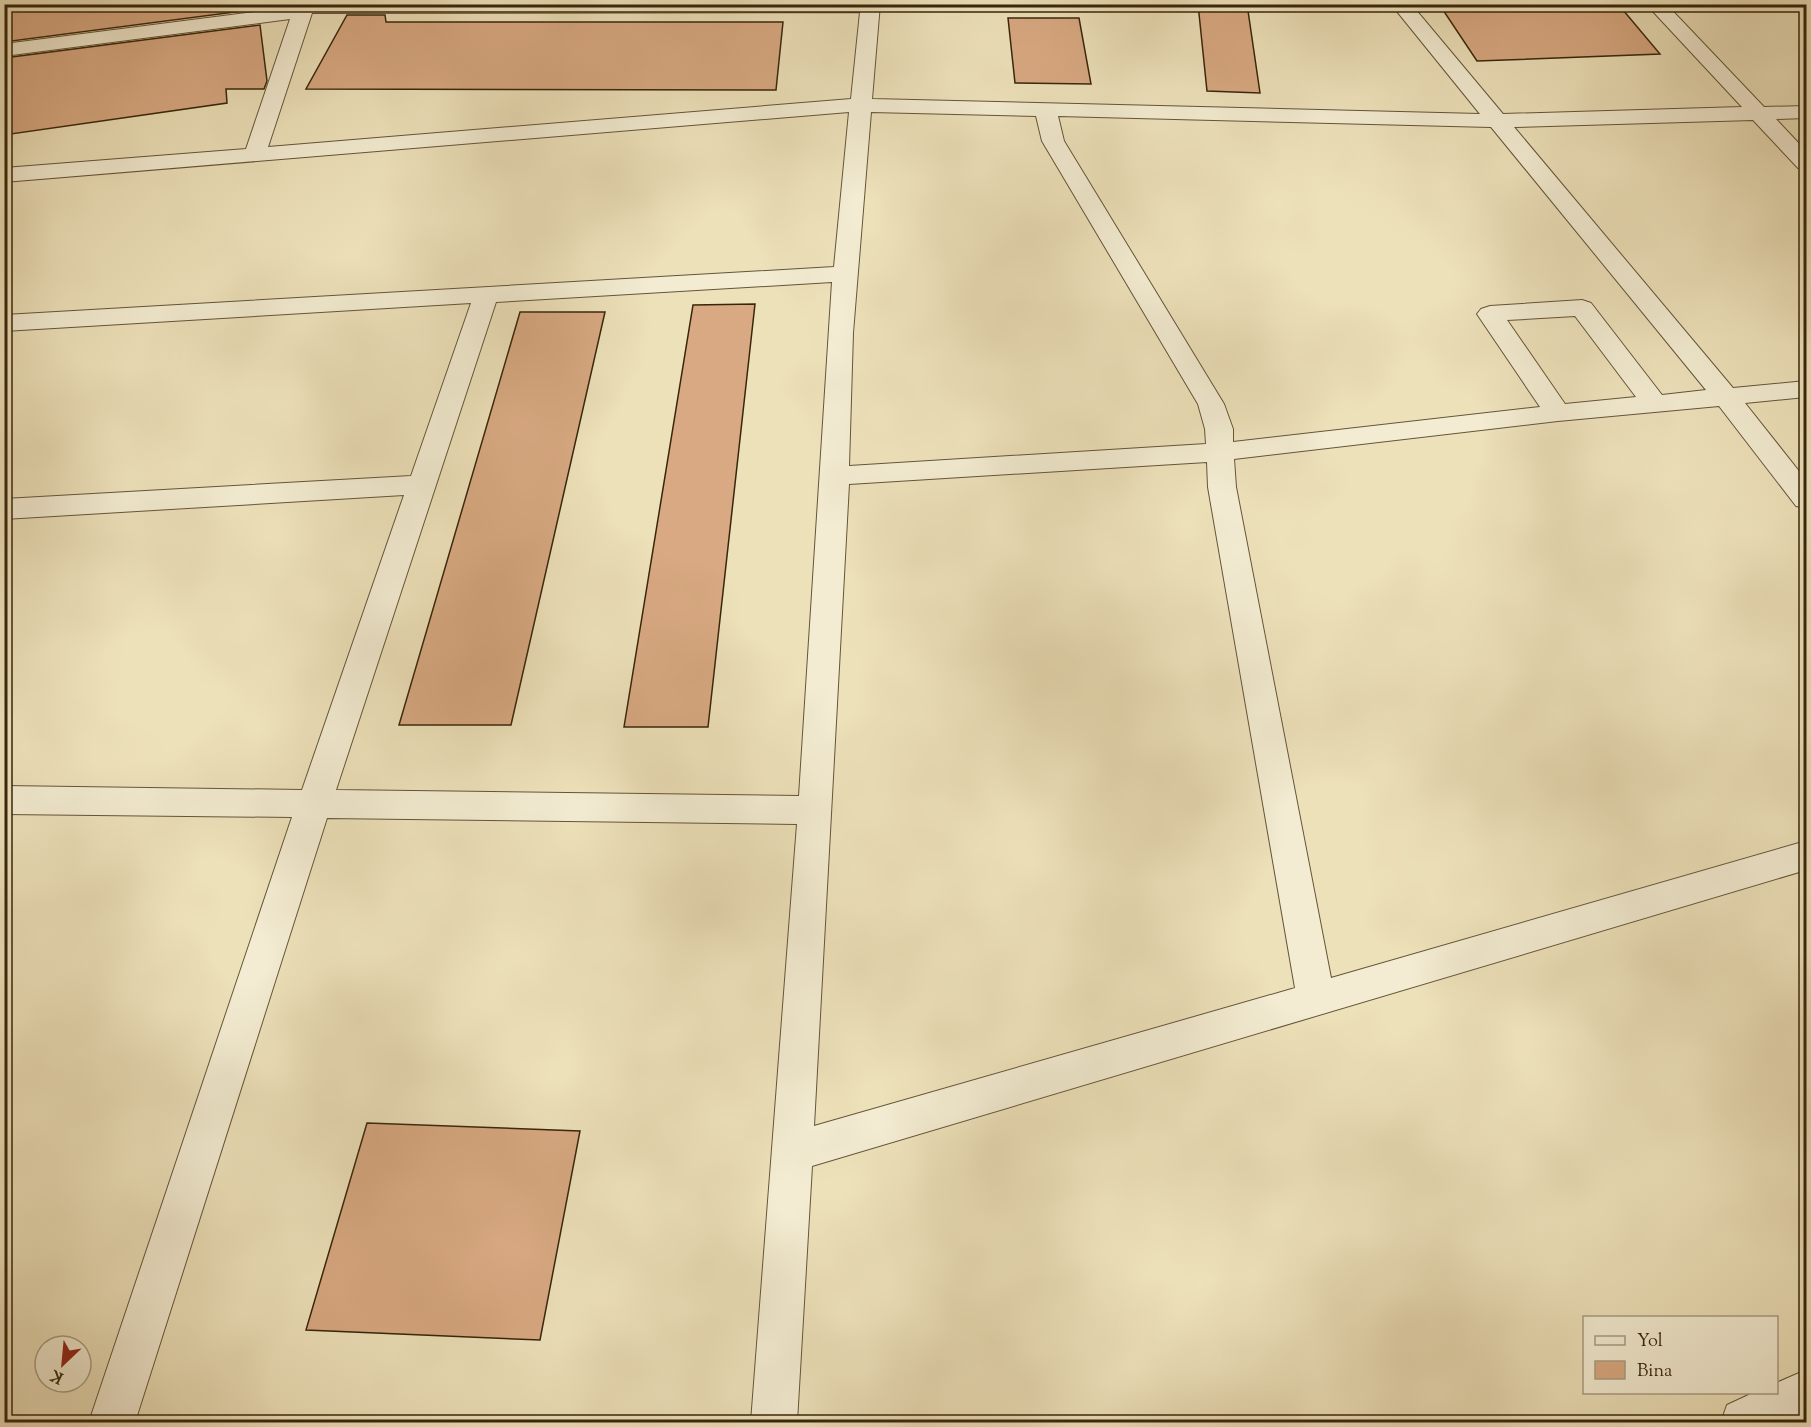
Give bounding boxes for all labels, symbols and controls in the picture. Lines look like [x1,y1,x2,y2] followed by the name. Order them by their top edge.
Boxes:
[1583,1316,1778,1394] legend
[1637,1329,1663,1355] text: Yol
[33,1334,93,1394] north arrow
[1637,1359,1672,1385] text: Bina
[47,1362,68,1388] text: K

